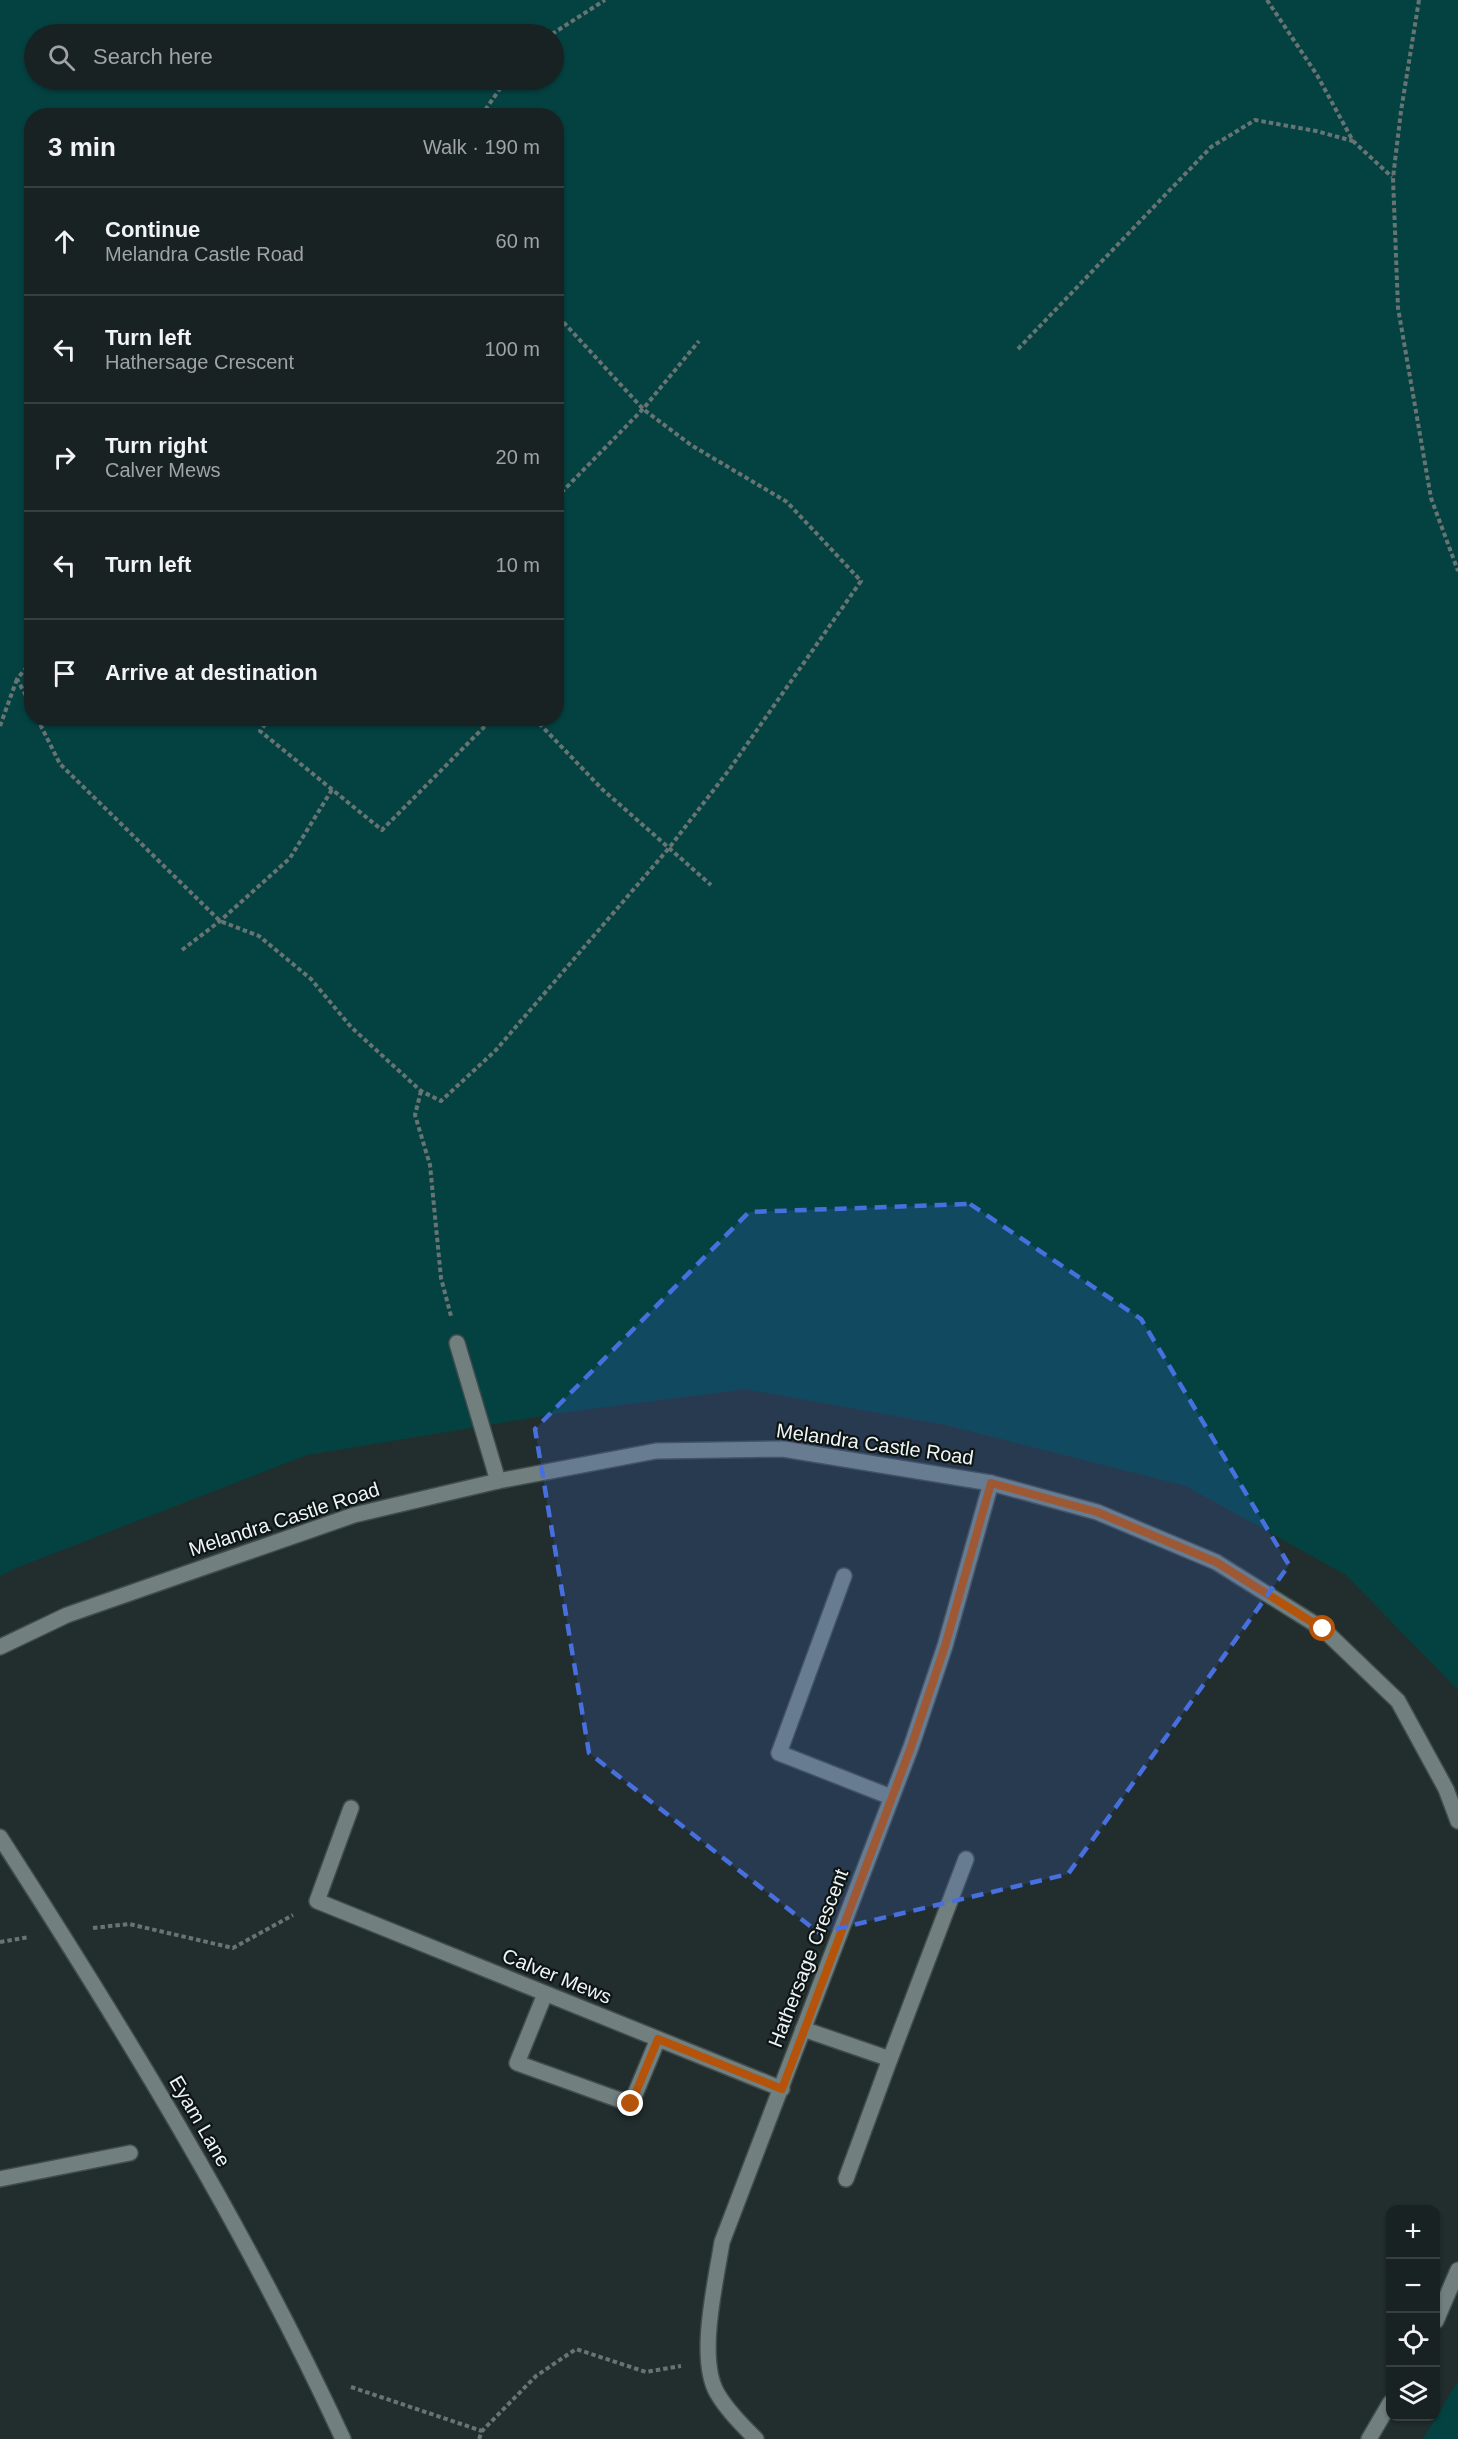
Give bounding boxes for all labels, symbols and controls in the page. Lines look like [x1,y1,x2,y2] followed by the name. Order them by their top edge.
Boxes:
[24,24,564,90] search box
[45,41,78,74] icon: search
[93,44,213,69] text: Search here
[48,132,116,162] text: 3 min
[423,136,540,158] text: Walk · 190 m
[105,217,200,242] text: Continue
[48,225,81,258] icon: ahead
[496,230,540,252] text: 60 m
[105,243,304,265] text: Melandra Castle Road
[105,325,191,350] text: Turn left
[48,333,81,366] icon: left
[484,338,540,360] text: 100 m
[105,351,294,373] text: Hathersage Crescent
[105,433,207,458] text: Turn right
[48,441,81,474] icon: right
[496,446,540,468] text: 20 m
[105,459,221,481] text: Calver Mews
[48,549,81,582] icon: left
[105,552,191,577] text: Turn left
[496,554,540,576] text: 10 m
[48,657,81,690] icon: arrive
[105,660,318,685] text: Arrive at destination
[775,1419,975,1469] street label: Melandra Castle Road
[186,1478,382,1560] street label: Melandra Castle Road
[1309,1615,1335,1641] route start
[764,1865,852,2050] street label: Hathersage Crescent
[499,1944,615,2008] street label: Calver Mews
[165,2072,235,2170] street label: Eyam Lane
[617,2090,643,2116] route end
[1386,2205,1440,2421] map controls
[1386,2205,1440,2259] button: +
[1386,2259,1440,2313] button: −
[1386,2313,1440,2367] button: locate
[1386,2367,1440,2421] button: layers

